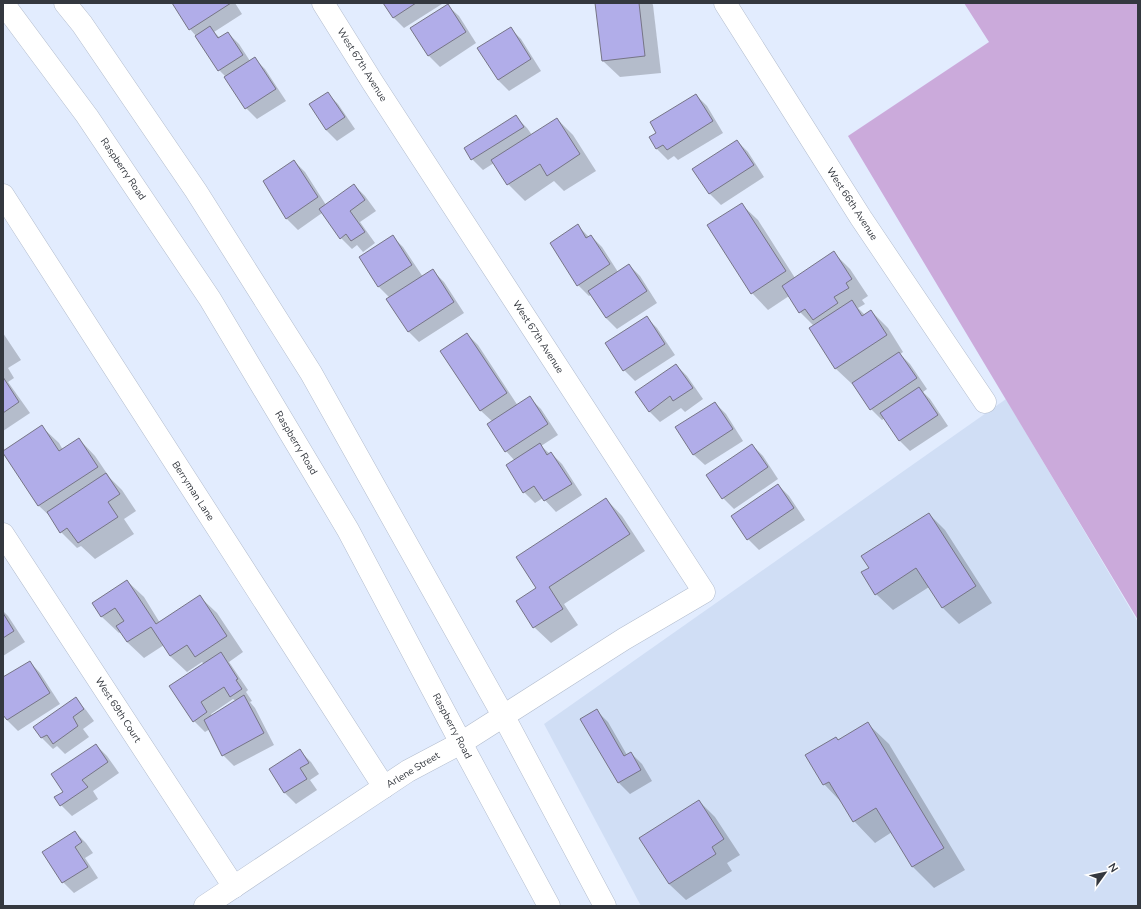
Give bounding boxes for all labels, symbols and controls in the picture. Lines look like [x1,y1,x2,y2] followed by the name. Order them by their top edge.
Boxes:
[334,26,390,104] street label: West 67th Avenue
[97,135,149,203] street label: Raspberry Road
[823,165,881,243] street label: West 66th Avenue
[509,298,567,376] street label: West 67th Avenue
[271,408,321,478] street label: Raspberry Road
[168,458,218,524] street label: Berryman Lane
[92,675,145,746] street label: West 69th Court
[429,691,475,761] street label: Raspberry Road
[384,748,443,791] street label: Arlene Street
[1085,853,1125,893] north arrow
[1104,860,1121,875] text: N

